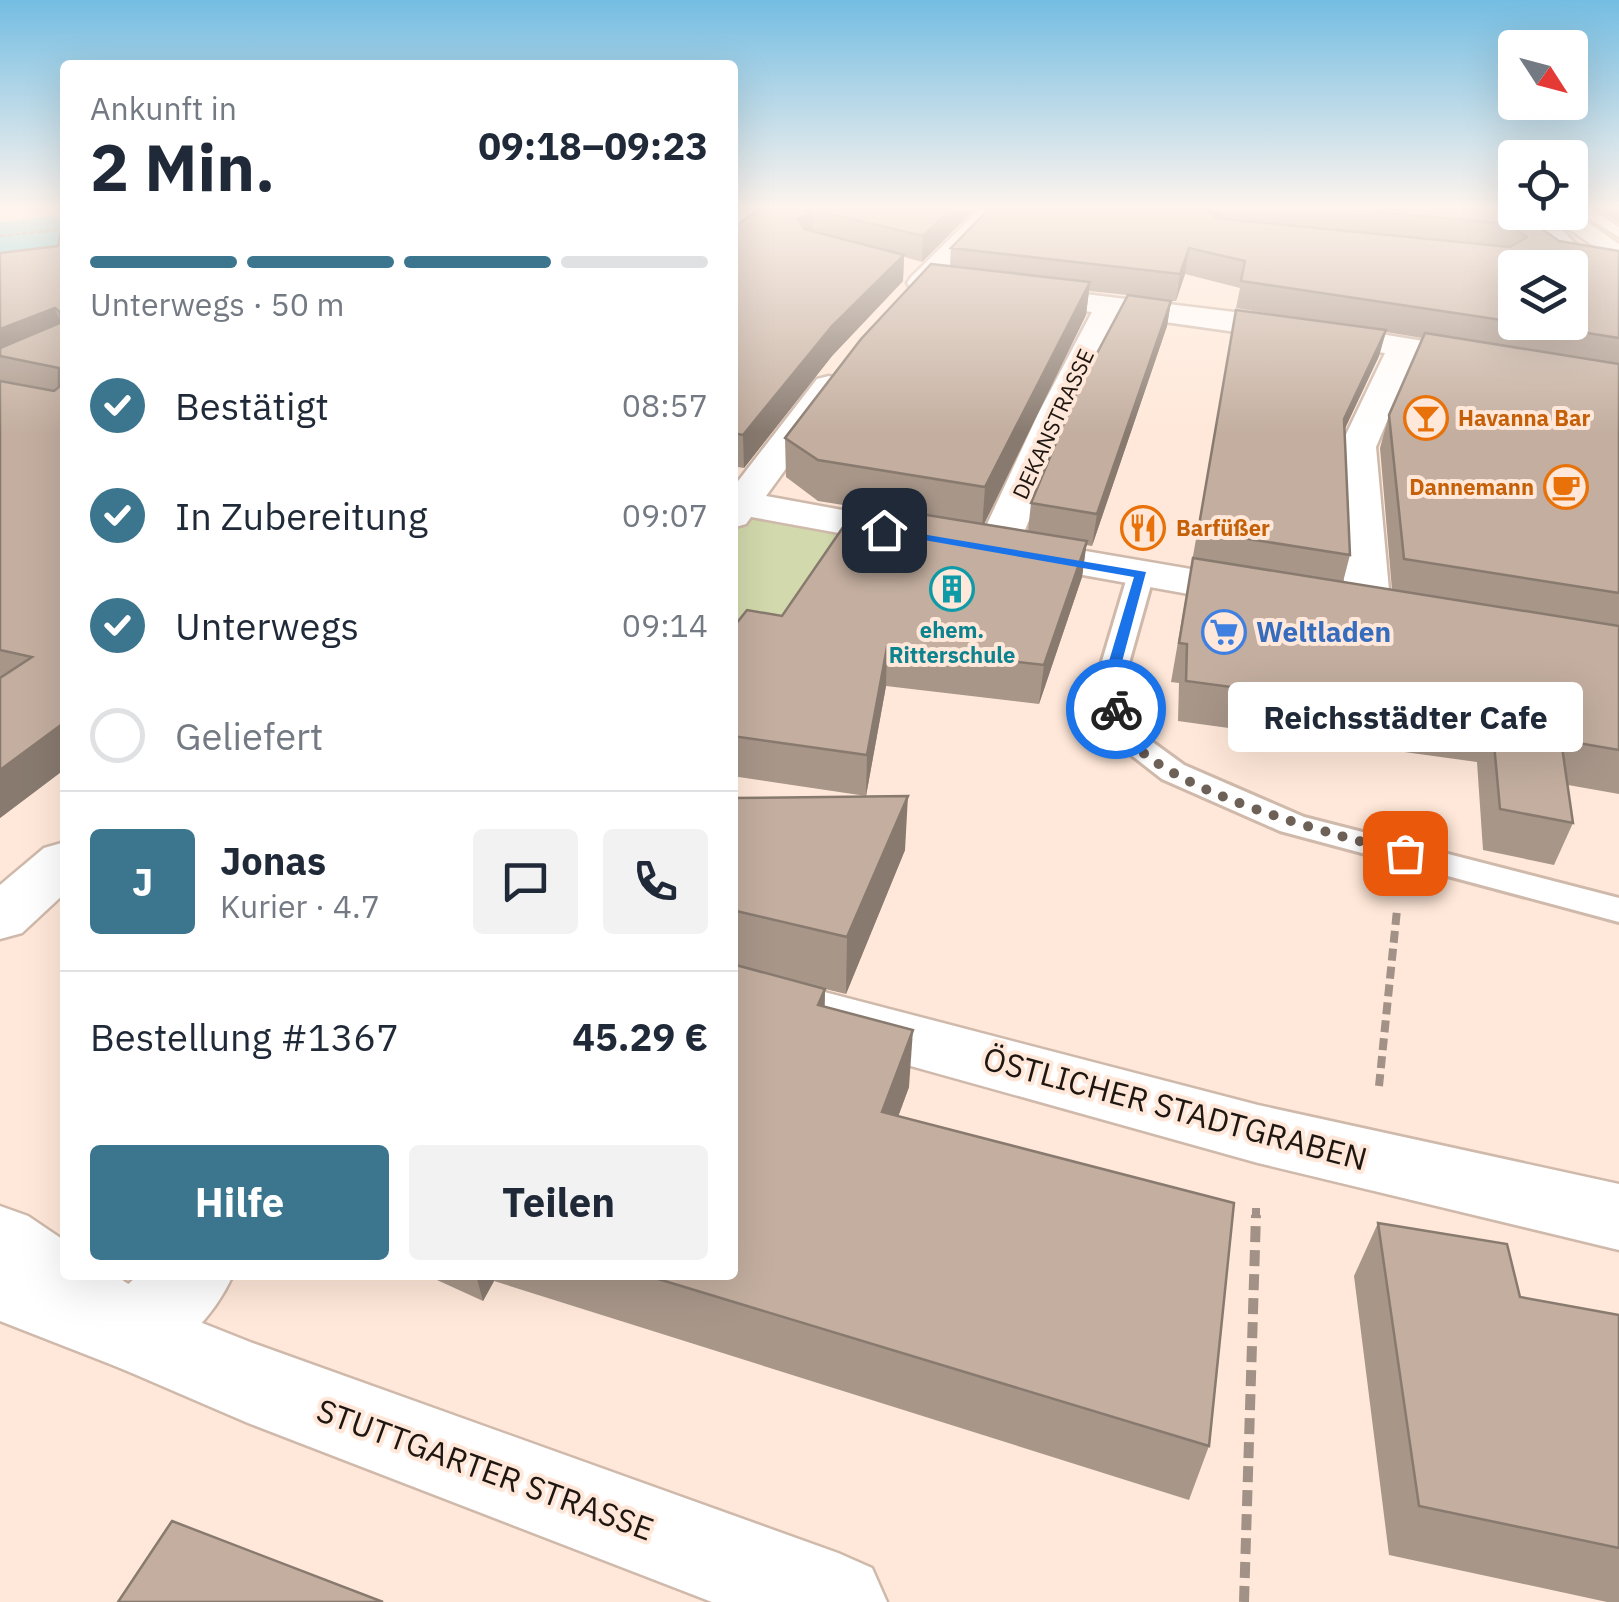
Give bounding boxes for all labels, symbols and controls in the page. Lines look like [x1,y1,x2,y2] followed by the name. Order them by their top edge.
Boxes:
[1498,30,1588,120] north arrow
[1498,30,1588,340] map controls
[90,87,237,129] text: Ankunft in
[478,121,708,170] text: 09:18–09:23
[90,124,275,209] text: 2 Min.
[1498,140,1588,230] button: locate
[1498,250,1588,340] button: layers
[90,283,344,325] text: Unterwegs · 50 m
[1005,344,1100,504] street label: DEKANSTRASSE
[90,378,145,433] icon: check
[175,381,329,430] text: Bestätigt
[622,384,708,426] text: 08:57
[1403,395,1449,441] bar icon: Havanna Bar
[1458,403,1591,432] place label: Havanna Bar
[1543,464,1589,510] cafe icon: Dannemann
[1409,472,1534,501] place label: Dannemann
[90,488,145,543] icon: check
[842,488,927,573] pin
[175,491,428,540] text: In Zubereitung
[622,494,708,536] text: 09:07
[857,503,912,558] icon: home
[1120,505,1166,551] restaurant icon: Barfüßer
[1176,513,1270,542] place label: Barfüßer
[929,566,975,612] building icon: ehem. Ritterschule
[90,598,145,653] icon: check
[175,601,359,650] text: Unterwegs
[622,604,708,646] text: 09:14
[1201,609,1247,655] supermarket icon: Weltladen
[1256,613,1391,650] place label: Weltladen
[889,615,1015,669] place label: ehem. Ritterschule
[1066,659,1166,759] courier
[1089,682,1144,737] icon: bike
[1228,683,1582,753] callout: Reichsstädter Cafe
[1263,696,1548,738] text: Reichsstädter Cafe
[175,711,323,760] text: Geliefert
[1363,811,1448,896] pin
[1378,826,1433,881] icon: bag
[473,829,578,934] button: chat
[603,829,708,934] button: phone
[220,836,326,885] text: Jonas
[132,857,153,906] text: J
[220,885,380,927] text: Kurier · 4.7
[90,1012,399,1061] text: Bestellung #1367
[572,1012,708,1061] text: 45.29 €
[979,1037,1372,1180] street label: ÖSTLICHER STADTGRABEN
[90,1145,389,1260] button: Hilfe
[409,1145,708,1260] button: Teilen
[311,1389,659,1550] street label: STUTTGARTER STRASSE

